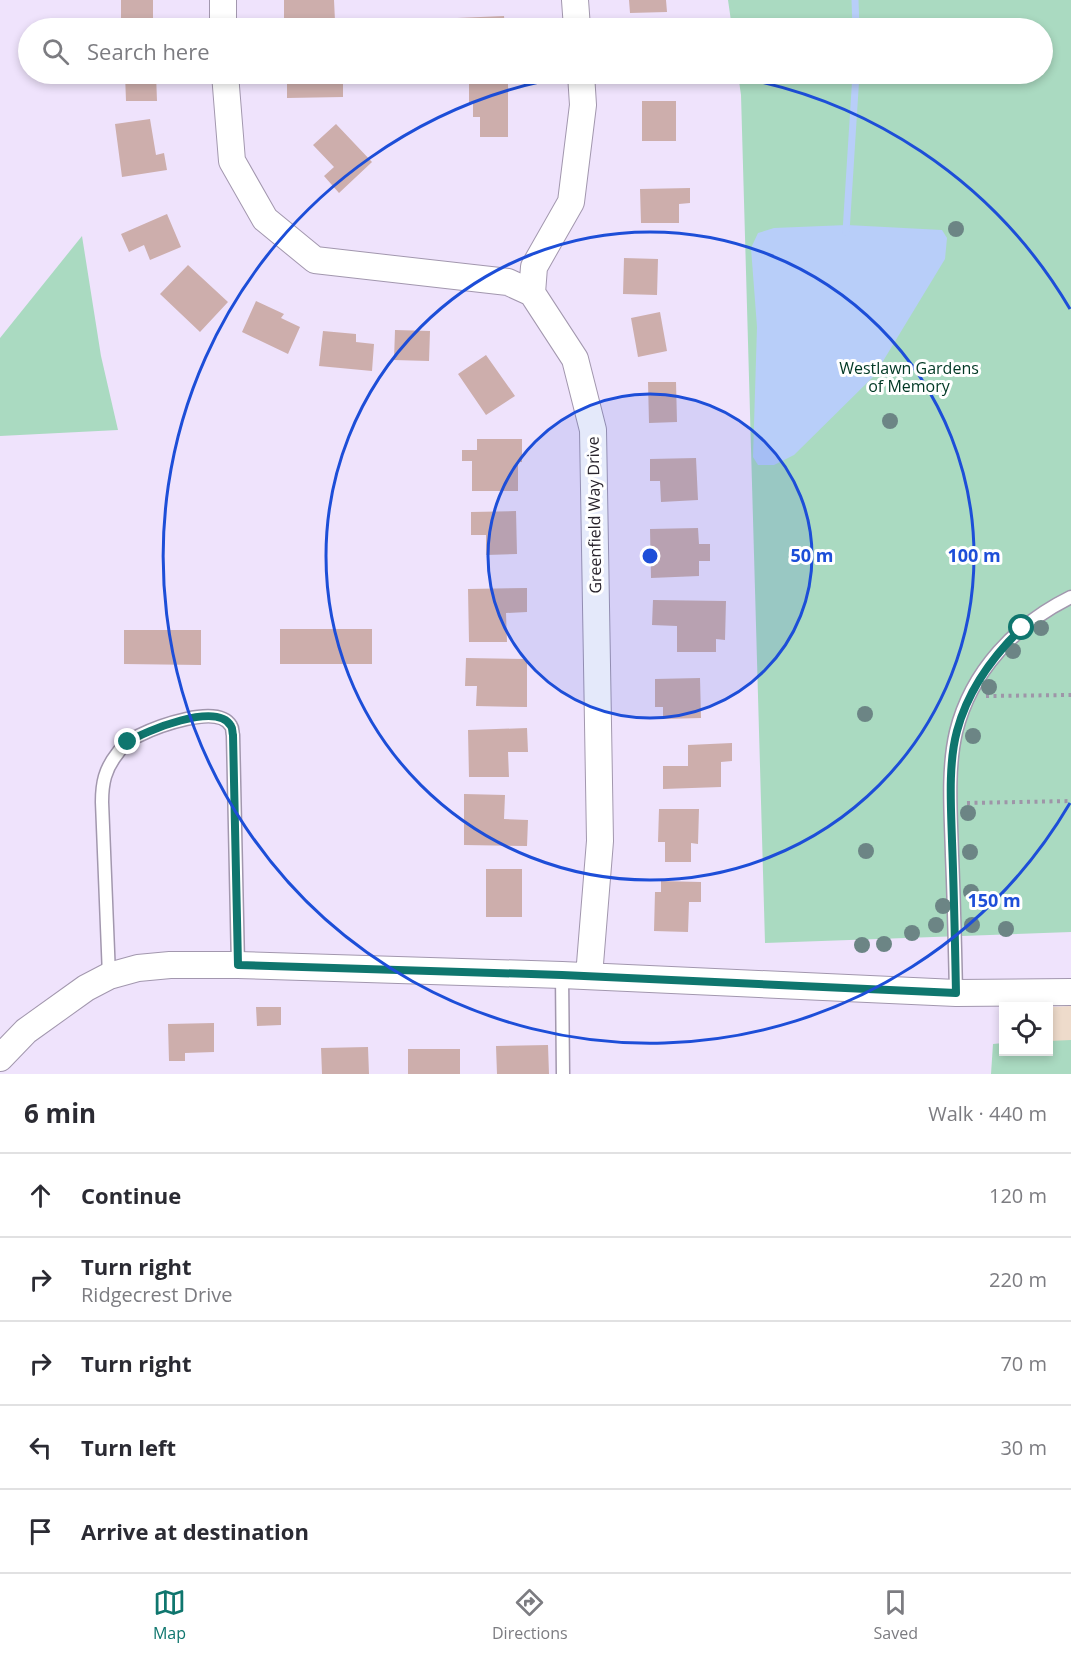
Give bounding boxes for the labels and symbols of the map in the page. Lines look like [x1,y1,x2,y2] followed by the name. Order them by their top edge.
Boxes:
[839,357,979,397] park label: Westlawn Gardens of Memory
[582,436,606,594] street label: Greenfield Way Drive
[791,543,833,567] text: 50 m
[947,543,1001,567] text: 100 m
[640,546,660,566] centre of rings
[1008,614,1034,640] route start
[114,728,140,754] route end
[967,888,1021,912] text: 150 m

